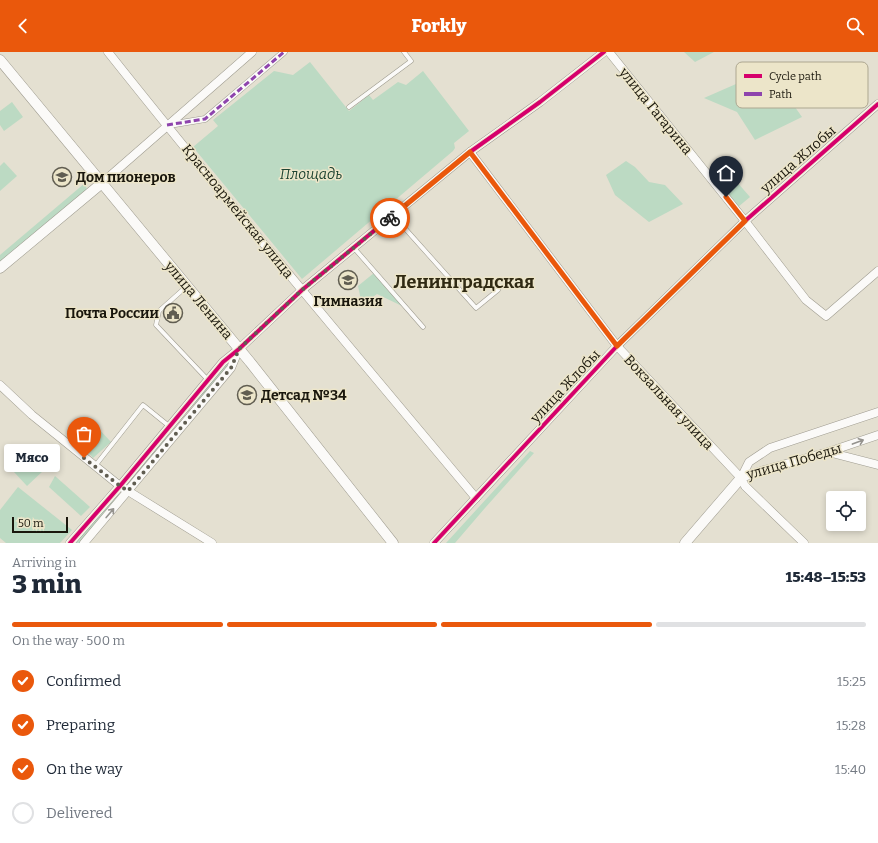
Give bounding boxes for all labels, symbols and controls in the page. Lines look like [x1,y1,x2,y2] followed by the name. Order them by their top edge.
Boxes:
[12,15,34,37] icon: back
[412,15,466,37] text: Forkly
[844,15,866,37] icon: search
[736,62,868,108] legend
[615,64,696,159] street label: улица Гагарина
[769,70,822,83] text: Cycle path
[769,88,792,101] text: Path
[756,122,839,197] street label: улица Жлобы
[178,141,297,282] street label: Красноармейская улица
[709,156,743,197] pin
[715,162,737,184] icon: home
[51,166,73,188] school or university icon: Дом пионеров
[280,166,342,183] park label: Площадь
[76,169,176,186] place label: Дом пионеров
[370,198,410,238] courier
[379,207,401,229] icon: bike
[160,257,236,343] street label: улица Ленина
[337,269,359,291] school or university icon: Гимназия
[393,271,535,293] district label: Ленинградская
[313,293,383,310] place label: Гимназия
[162,302,184,324] public building icon: Почта России
[65,305,160,322] place label: Почта России
[526,346,604,427] street label: улица Жлобы
[620,351,717,453] street label: Вокзальная улица
[236,384,258,406] school or university icon: Детсад №34
[261,387,347,404] place label: Детсад №34
[67,417,101,458] pin
[73,423,95,445] icon: bag
[852,437,864,445] one-way arrow
[744,440,844,483] street label: улица Победы
[4,444,60,472] callout: Мясо
[16,450,48,465] text: Мясо
[826,491,866,531] map controls
[826,491,866,531] button: locate
[105,508,114,518] one-way arrow
[12,515,68,534] scale bar
[18,517,44,530] text: 50 m
[12,555,77,570] text: Arriving in
[786,568,866,586] text: 15:48–15:53
[12,569,82,600] text: 3 min
[12,633,125,648] text: On the way · 500 m
[12,670,34,692] icon: check
[46,672,121,690] text: Confirmed
[837,674,866,689] text: 15:25
[12,714,34,736] icon: check
[46,716,115,734] text: Preparing
[836,718,866,733] text: 15:28
[12,758,34,780] icon: check
[46,760,123,778] text: On the way
[835,762,866,777] text: 15:40
[46,804,113,822] text: Delivered

